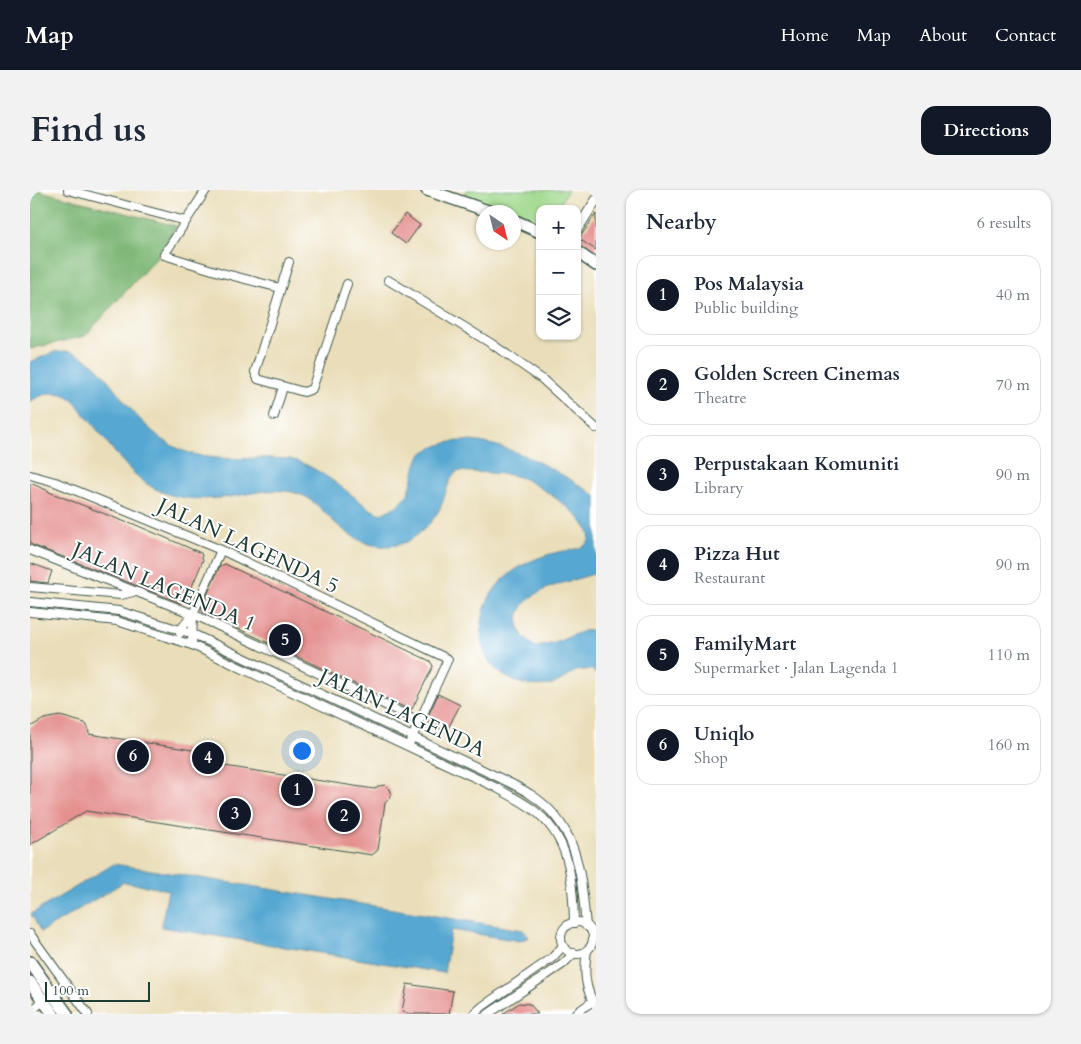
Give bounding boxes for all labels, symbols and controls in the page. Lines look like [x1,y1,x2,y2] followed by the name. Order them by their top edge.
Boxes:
[25,19,74,52] text: Map
[781,23,829,48] text: Home
[857,23,891,48] text: Map
[919,23,967,48] text: About
[995,23,1056,48] text: Contact
[30,106,146,154] text: Find us
[921,106,1051,155] button: Directions
[476,205,521,250] north arrow
[536,205,581,340] map controls
[536,205,581,250] button: +
[646,208,717,237] text: Nearby
[977,212,1031,234] text: 6 results
[536,250,581,295] button: −
[694,271,804,297] text: Pos Malaysia
[659,284,667,306] text: 1
[996,284,1030,306] text: 40 m
[536,295,581,340] button: layers
[694,297,798,319] text: Public building
[694,361,900,387] text: Golden Screen Cinemas
[659,374,667,396] text: 2
[996,374,1030,396] text: 70 m
[694,387,747,409] text: Theatre
[694,451,899,477] text: Perpustakaan Komuniti
[659,464,667,486] text: 3
[996,464,1030,486] text: 90 m
[694,477,744,499] text: Library
[150,490,343,601] street label: JALAN LAGENDA 5
[65,534,260,639] street label: JALAN LAGENDA 1
[694,541,780,567] text: Pizza Hut
[659,554,667,576] text: 4
[996,554,1030,576] text: 90 m
[694,567,765,589] text: Restaurant
[269,621,301,659] pin: 5
[694,631,796,657] text: FamilyMart
[659,644,667,666] text: 5
[988,644,1030,666] text: 110 m
[694,657,899,679] text: Supermarket · Jalan Lagenda 1
[311,660,490,764] street label: JALAN LAGENDA
[694,721,754,747] text: Uniqlo
[659,734,667,756] text: 6
[988,734,1030,756] text: 160 m
[117,737,149,775] pin: 6
[289,738,315,764] your location
[192,739,224,777] pin: 4
[694,747,728,769] text: Shop
[281,771,313,809] pin: 1
[219,795,251,833] pin: 3
[328,797,360,835] pin: 2
[45,979,150,1002] scale bar
[52,981,89,1000] text: 100 m

